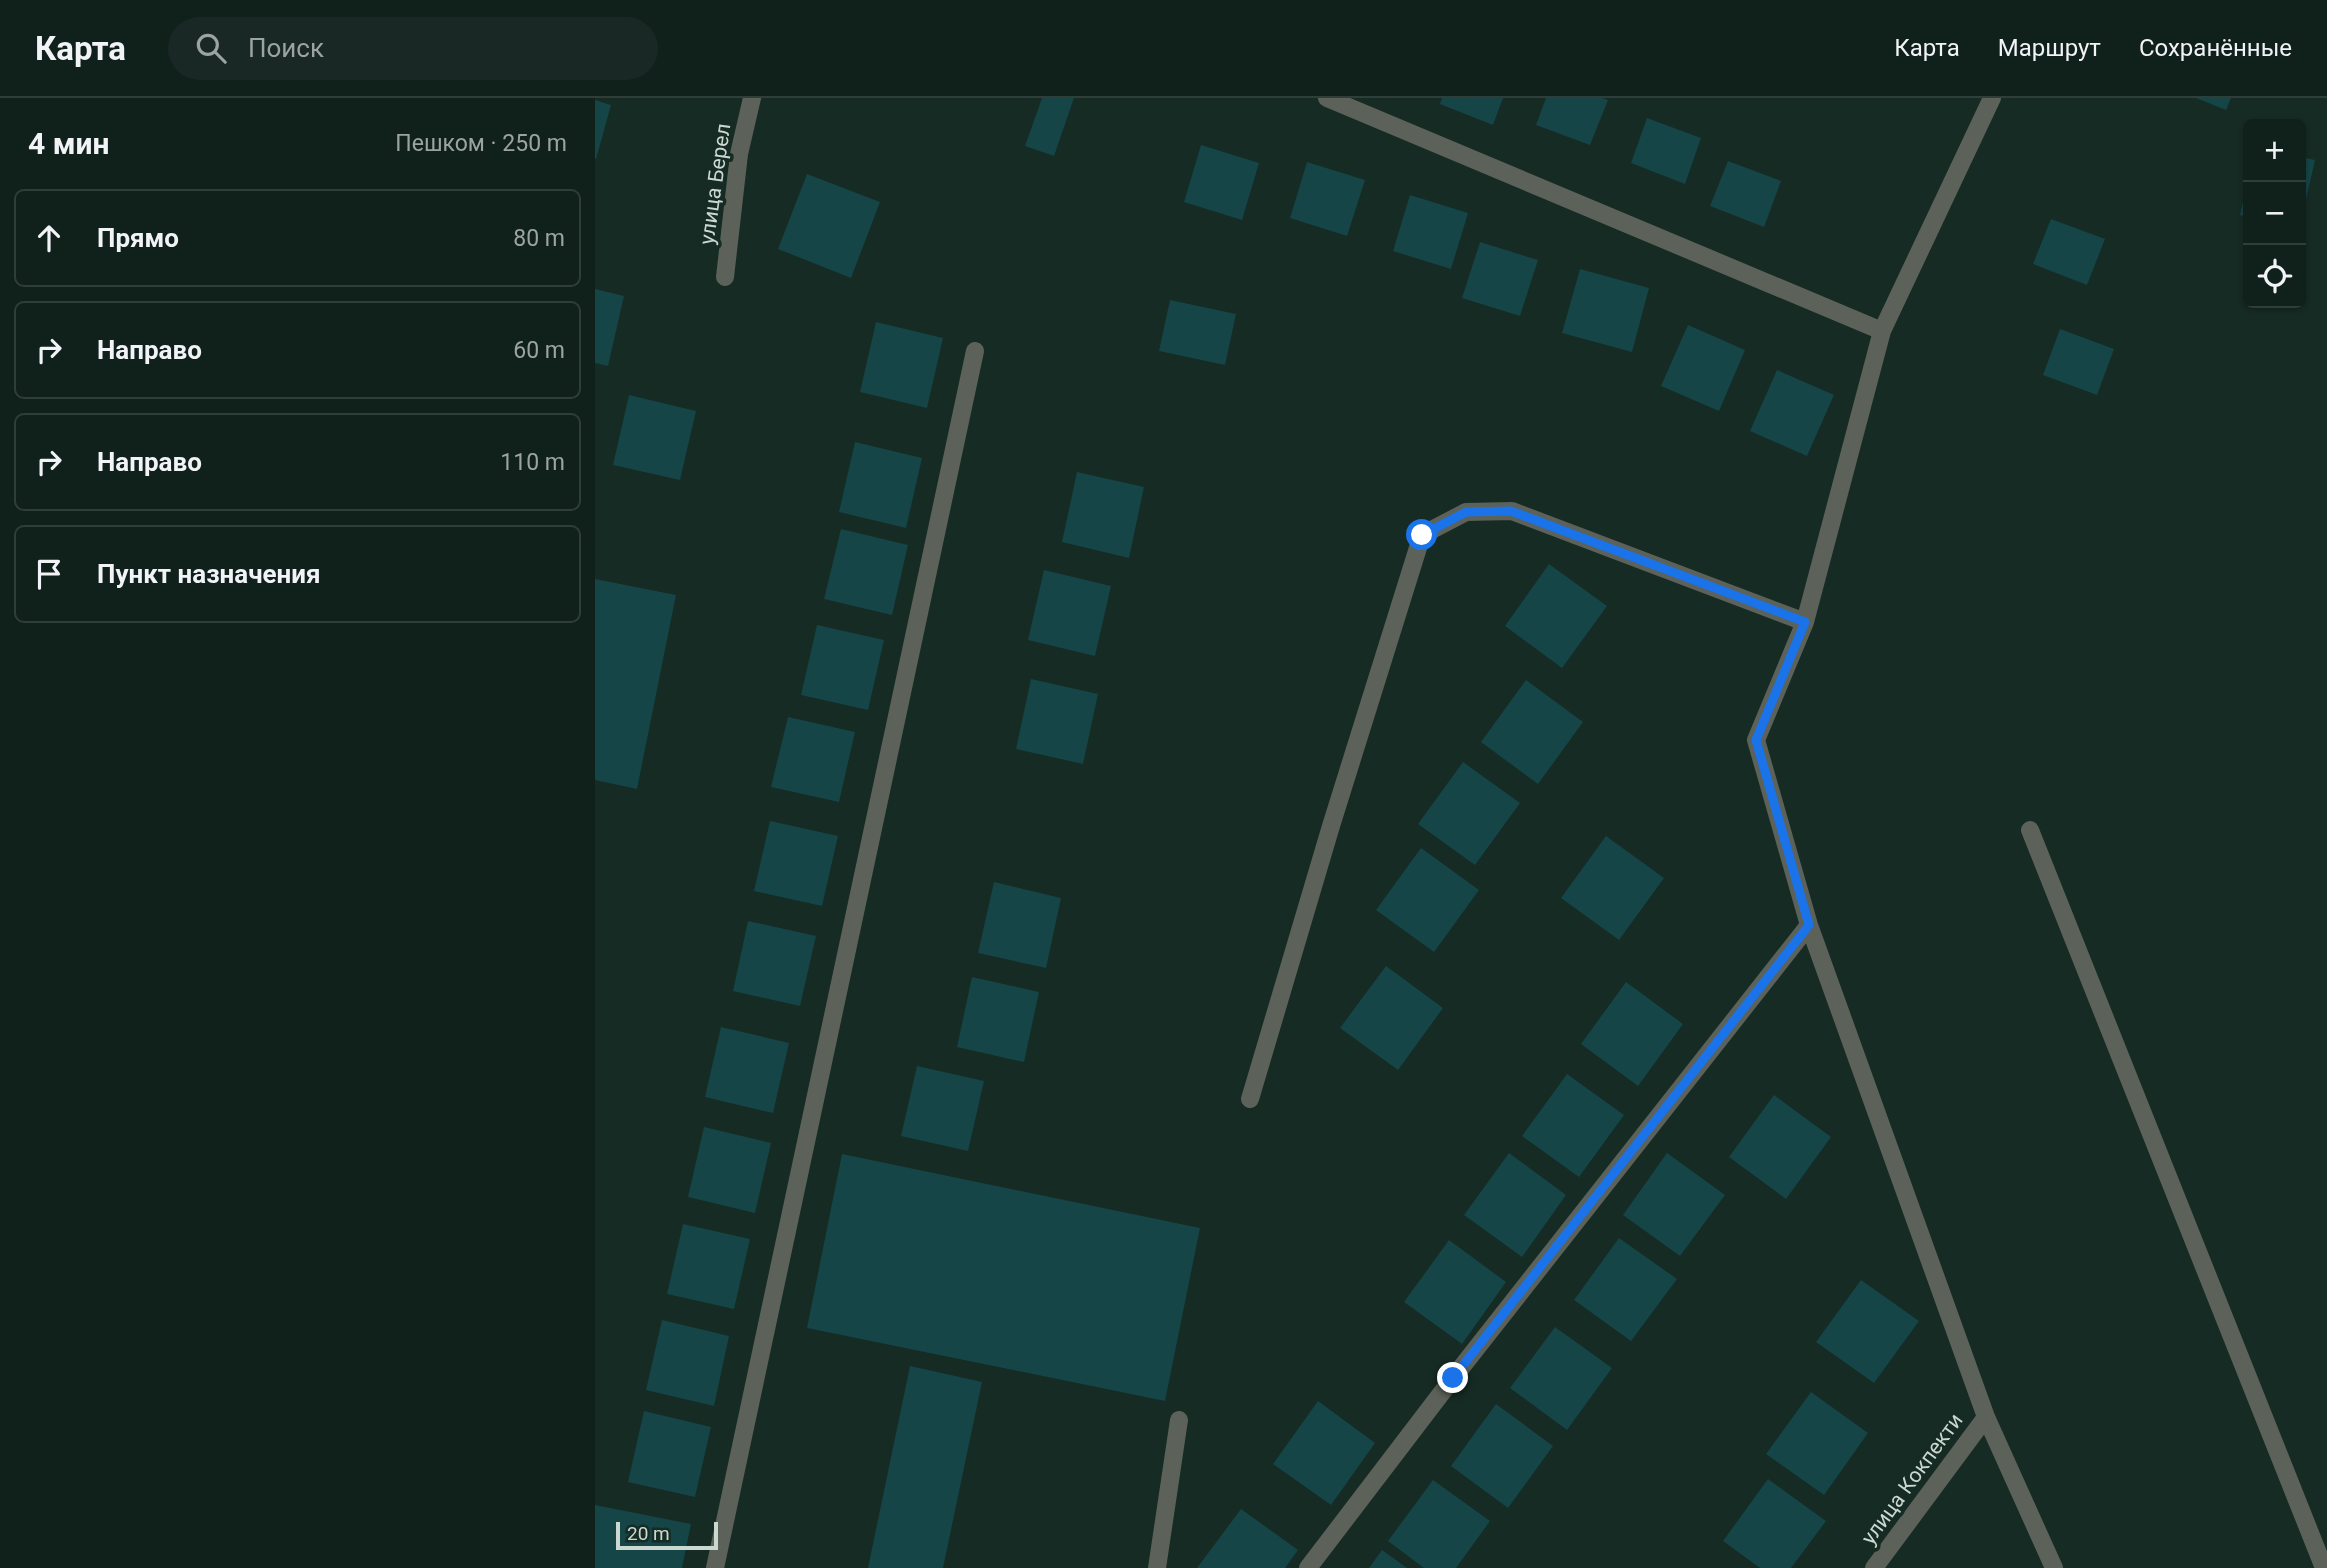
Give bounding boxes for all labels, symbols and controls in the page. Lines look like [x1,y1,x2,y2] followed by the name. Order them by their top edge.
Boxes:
[168,17,658,80] search box
[35,29,126,68] text: Карта
[192,29,230,67] icon: search
[248,33,324,63] text: Поиск
[1894,34,1960,62] text: Карта
[1998,34,2101,62] text: Маршрут
[2139,34,2292,62] text: Сохранённые
[2243,119,2306,308] map controls
[2243,119,2306,182] button: +
[695,122,735,246] street label: улица Берел
[28,126,109,161] text: 4 мин
[395,130,567,157] text: Пешком · 250 m
[2243,182,2306,245] button: −
[30,219,68,257] icon: ahead
[97,223,179,253] text: Прямо
[513,225,565,252] text: 80 m
[2243,245,2306,308] button: locate
[30,331,68,369] icon: right
[97,335,202,365] text: Направо
[513,337,565,364] text: 60 m
[30,443,68,481] icon: right
[97,447,202,477] text: Направо
[500,449,565,476] text: 110 m
[1406,519,1437,550] route start
[30,555,68,593] icon: arrive
[97,559,321,589] text: Пункт назначения
[1437,1362,1468,1393] route end
[1856,1409,1968,1549] street label: улица Кокпекти
[616,1519,717,1551] scale bar
[627,1522,670,1545] text: 20 m

